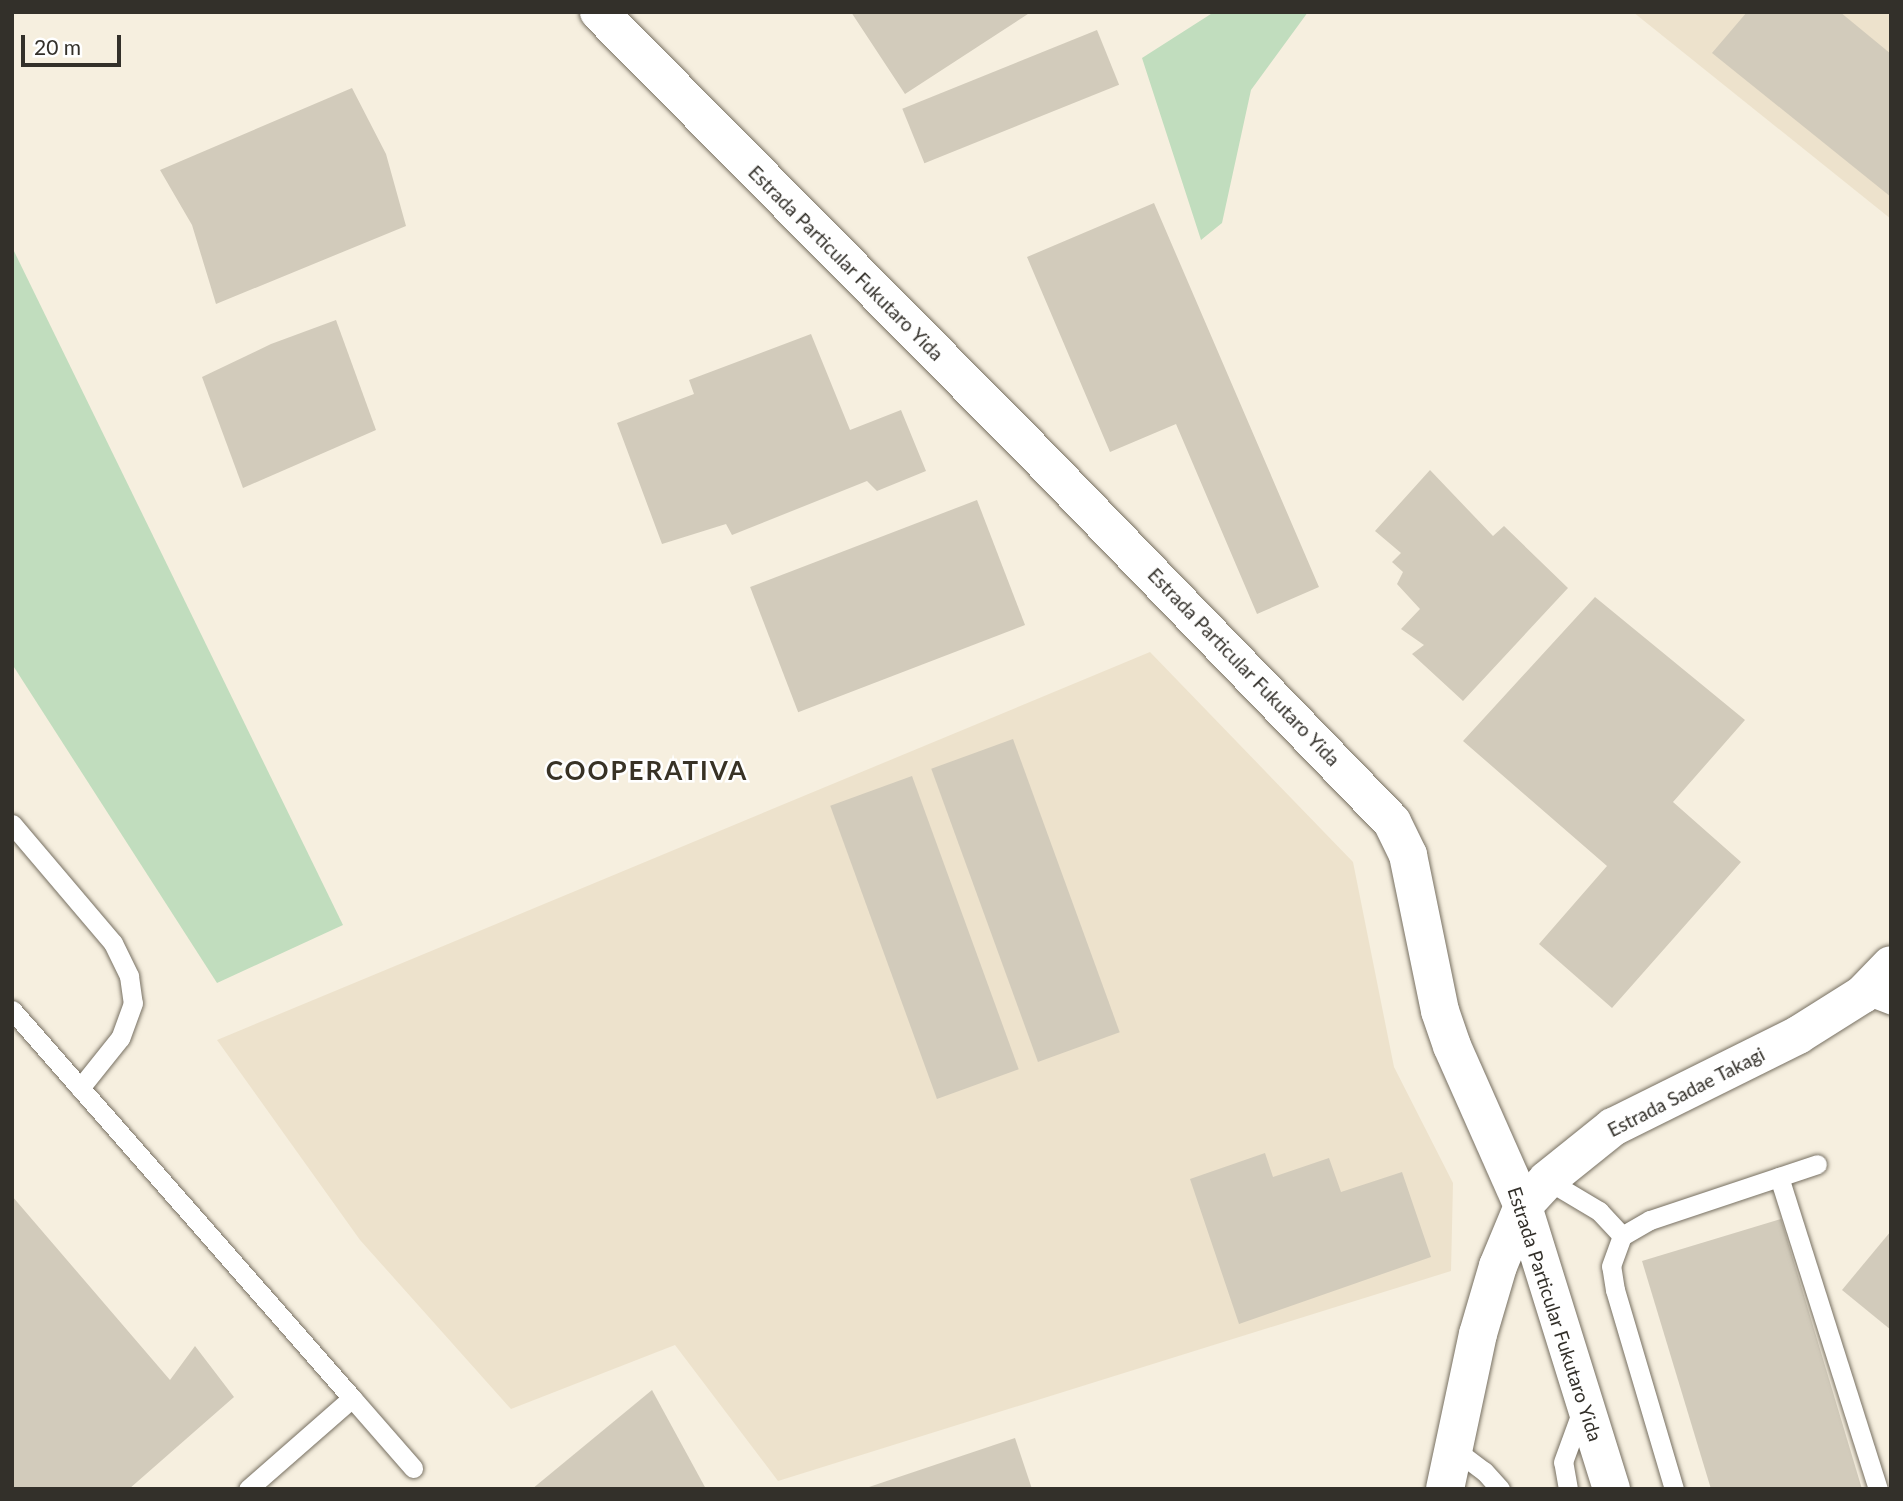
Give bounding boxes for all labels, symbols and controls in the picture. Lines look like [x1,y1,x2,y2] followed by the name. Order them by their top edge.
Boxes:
[24,21,124,65] scale bar
[34,34,81,59] text: 20 m
[743,160,949,366] street label: Estrada Particular Fukutaro Yida
[1143,563,1345,771] street label: Estrada Particular Fukutaro Yida
[547,755,747,787] district label: COOPERATIVA
[1603,1042,1769,1142] street label: Estrada Sadae Takagi
[1503,1183,1607,1445] street label: Estrada Particular Fukutaro Yida

